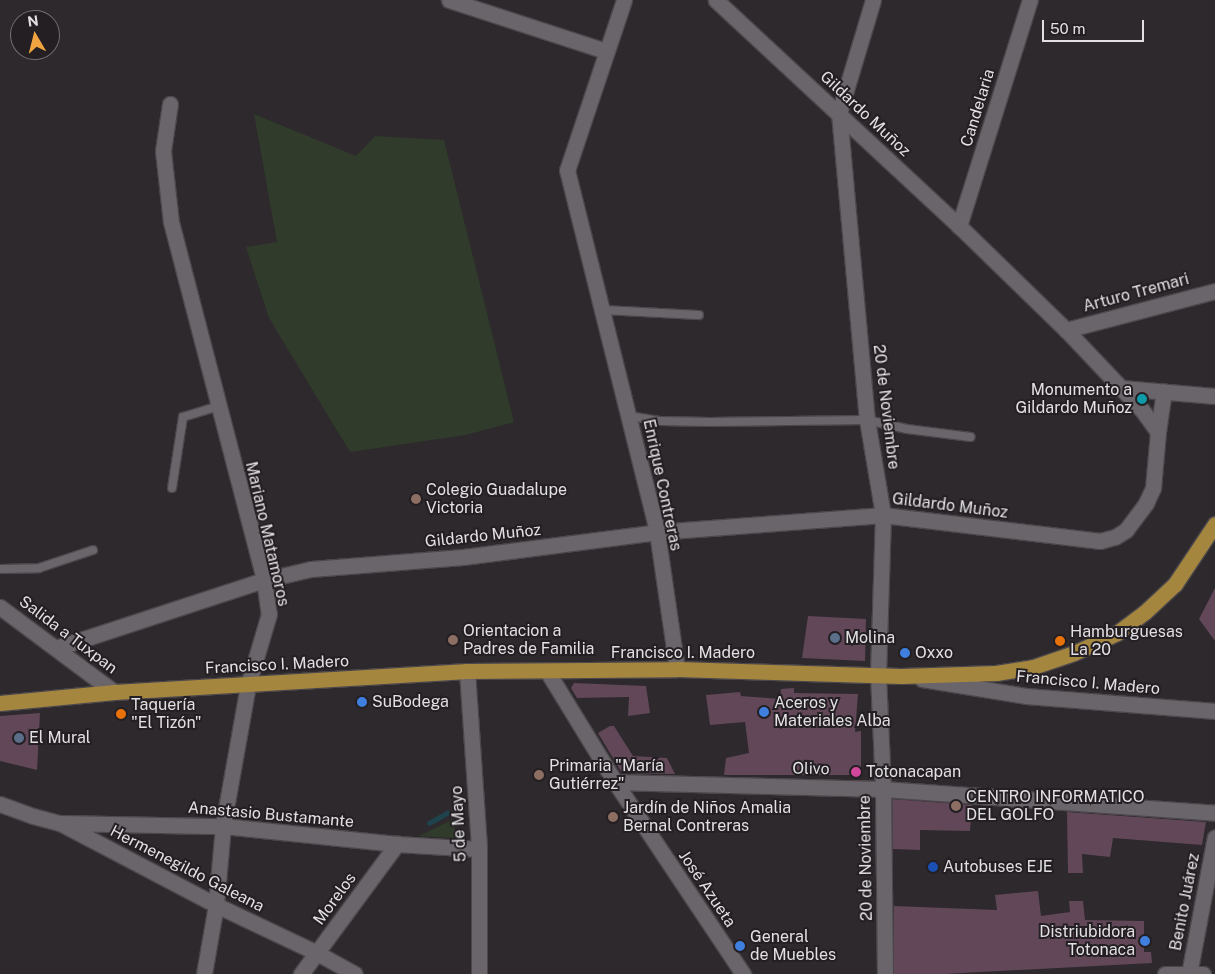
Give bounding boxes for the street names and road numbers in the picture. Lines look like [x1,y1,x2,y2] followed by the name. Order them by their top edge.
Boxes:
[816,67,914,161] street label: Gildardo Muñoz
[957,67,999,149] street label: Candelaria
[1081,270,1191,316] street label: Arturo Tremari
[869,343,903,471] street label: 20 de Noviembre
[639,417,685,553] street label: Enrique Contreras
[241,460,293,608] street label: Mariano Matamoros
[891,489,1009,523] street label: Gildardo Muñoz
[424,520,542,552] street label: Gildardo Muñoz
[15,592,121,678] street label: Salida a Tuxpan
[611,643,755,663] street label: Francisco I. Madero
[204,652,350,678] street label: Francisco I. Madero
[1015,667,1161,699] street label: Francisco I. Madero
[792,759,830,779] street label: Olivo
[447,785,471,863] street label: 5 de Mayo
[855,795,877,921] street label: 20 de Noviembre
[187,798,355,832] street label: Anastasio Bustamante
[107,822,267,916] street label: Hermenegildo Galeana
[674,847,740,931] street label: José Azueta
[1166,852,1204,952] street label: Benito Juárez
[310,869,360,929] street label: Morelos

